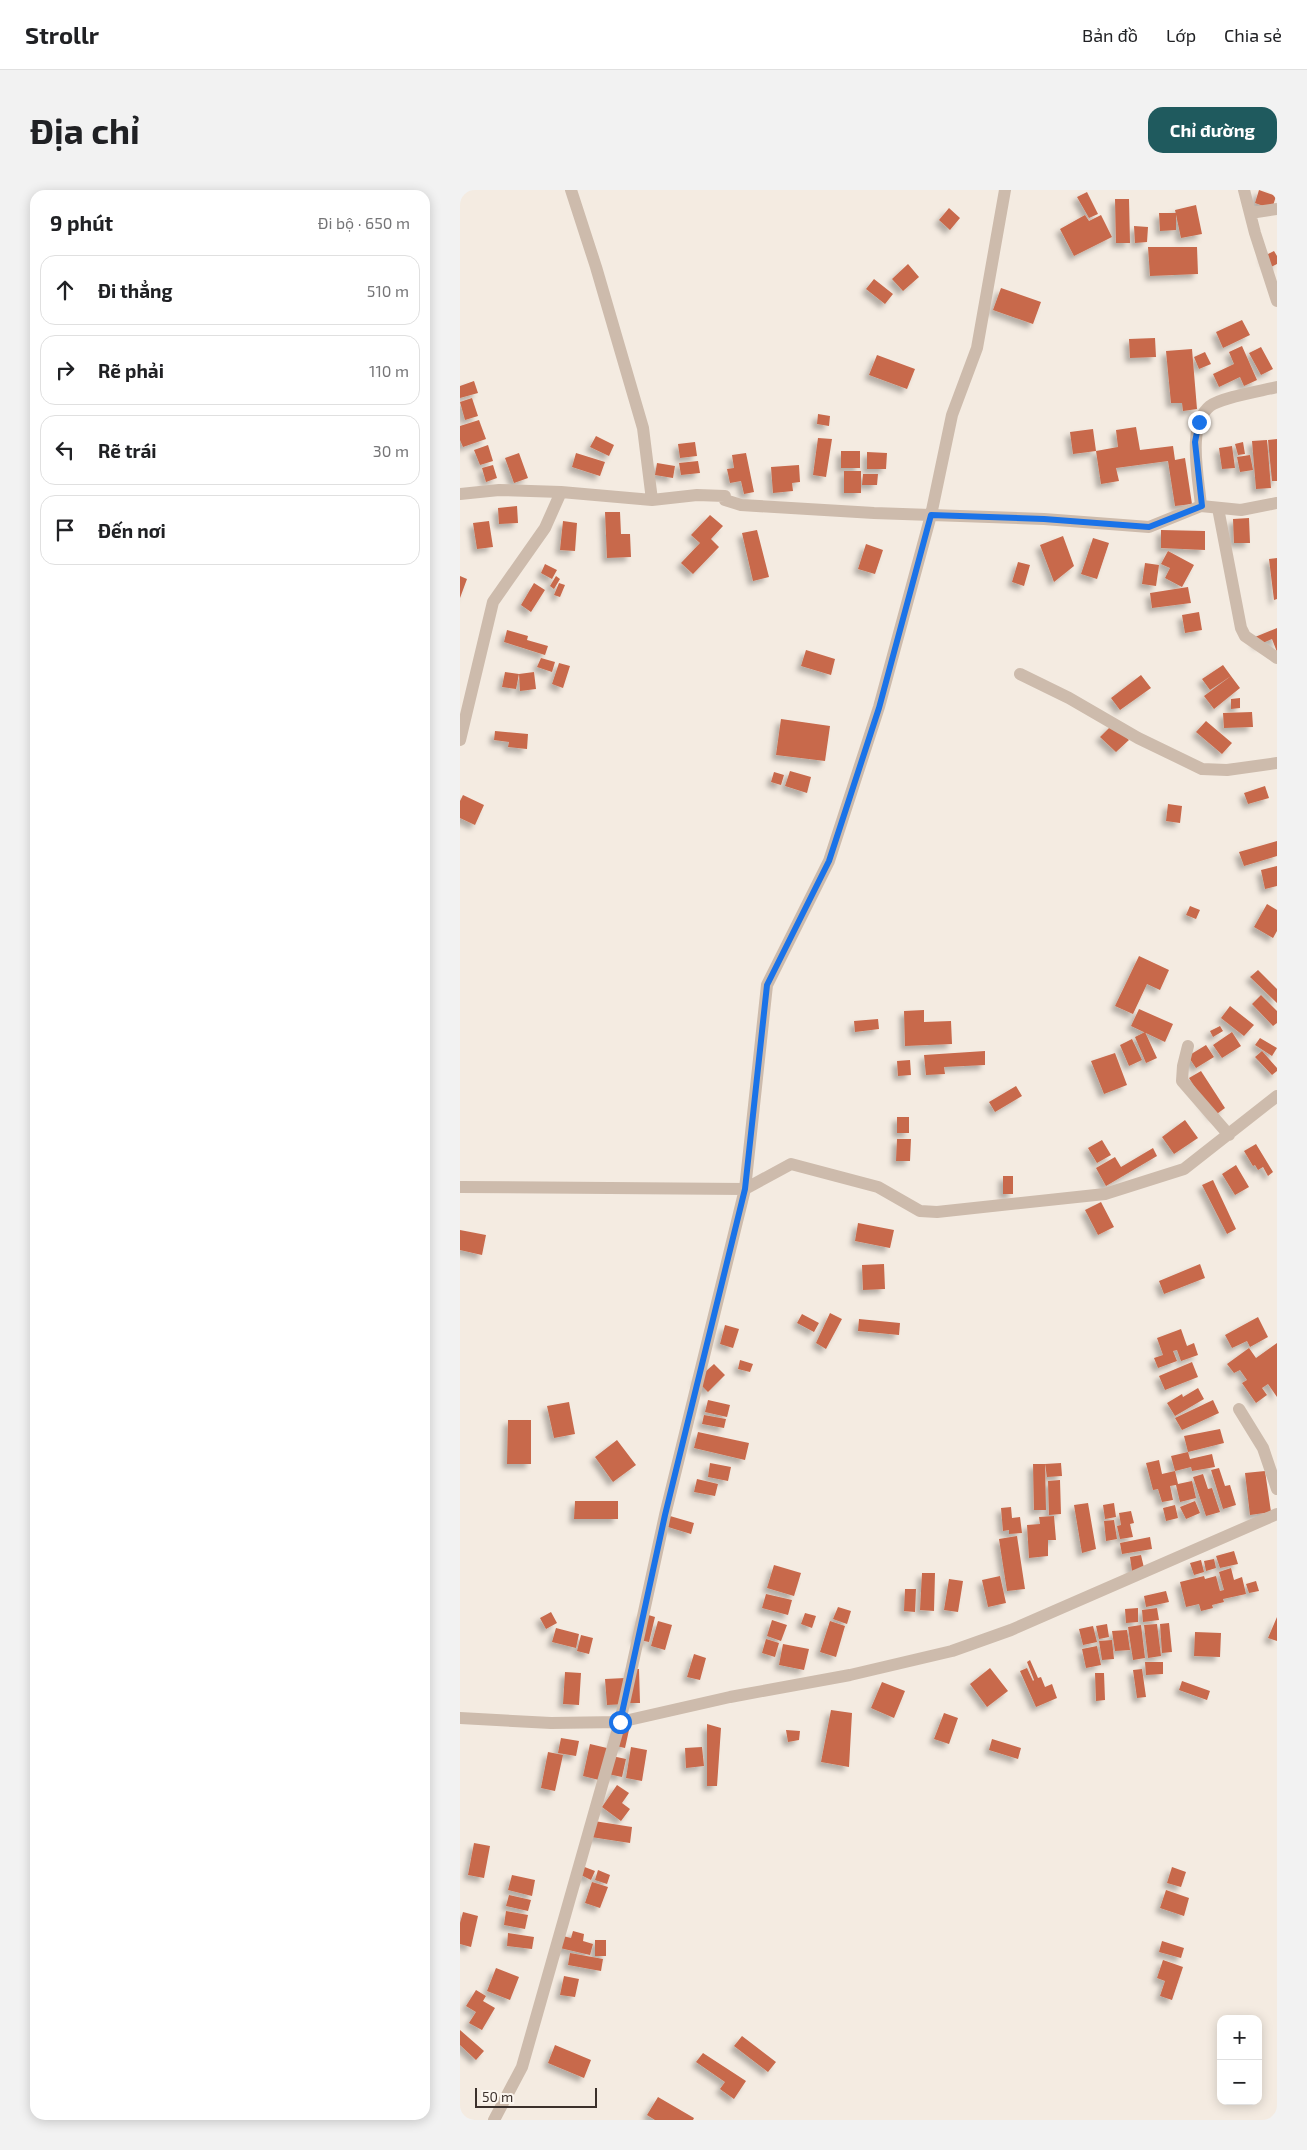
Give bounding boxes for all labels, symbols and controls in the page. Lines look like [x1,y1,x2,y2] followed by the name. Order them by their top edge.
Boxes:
[25,20,99,49] text: Strollr
[1082,24,1138,46] text: Bản đồ
[1166,24,1196,46] text: Lớp
[1224,24,1282,46] text: Chia sẻ
[1148,107,1277,153] button: Chỉ đường
[30,109,140,151] text: Địa chỉ
[50,210,113,235] text: 9 phút
[318,213,410,232] text: Đi bộ · 650 m
[51,276,79,304] icon: ahead
[98,279,173,302] text: Đi thẳng
[367,281,409,300] text: 510 m
[51,356,79,384] icon: right
[98,359,164,382] text: Rẽ phải
[369,361,409,380] text: 110 m
[1188,411,1211,434] route end
[51,436,79,464] icon: left
[98,439,157,462] text: Rẽ trái
[373,441,409,460] text: 30 m
[51,516,79,544] icon: arrive
[98,519,166,542] text: Đến nơi
[609,1711,632,1734] route start
[1217,2015,1262,2105] map controls
[1217,2015,1262,2060] button: +
[1217,2060,1262,2105] button: −
[475,2085,598,2108] scale bar
[482,2088,513,2105] text: 50 m

